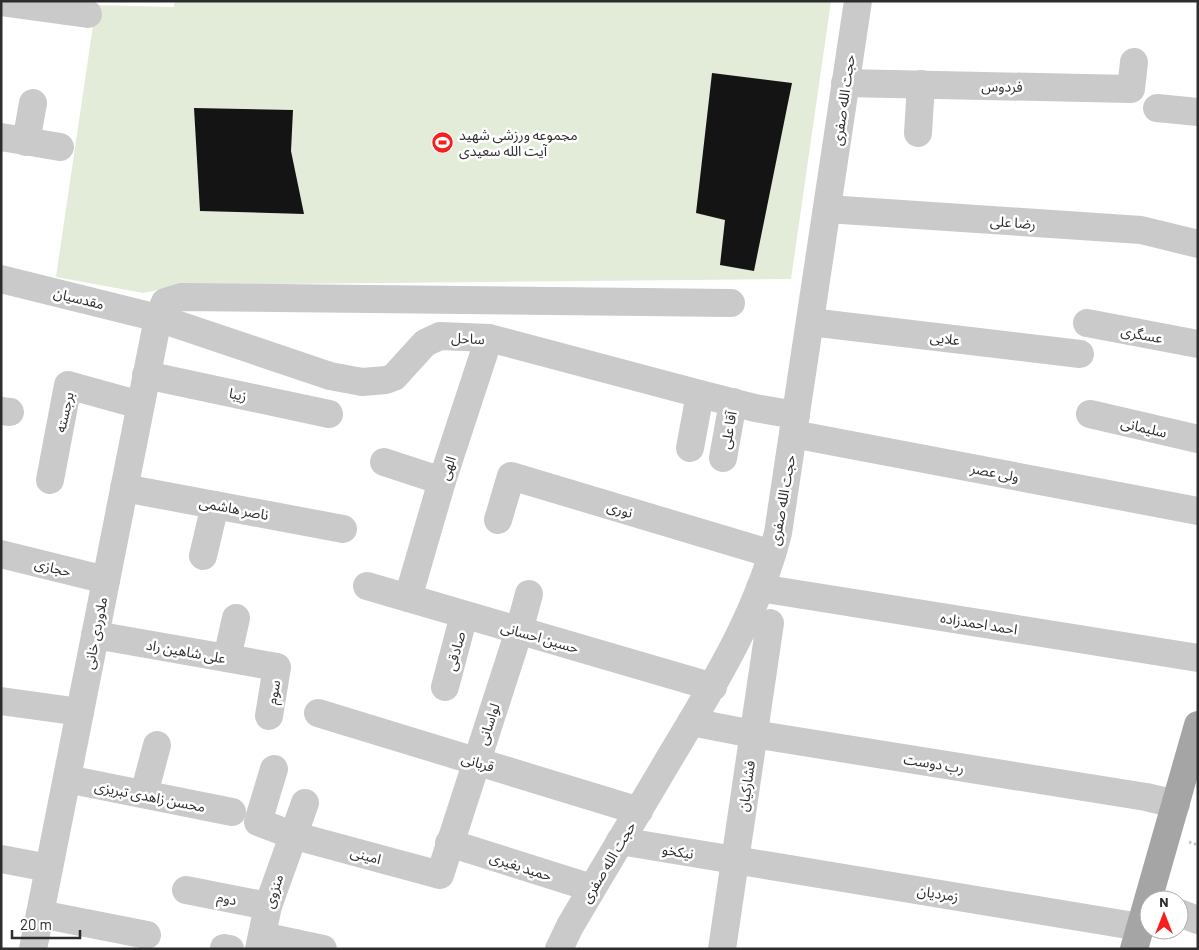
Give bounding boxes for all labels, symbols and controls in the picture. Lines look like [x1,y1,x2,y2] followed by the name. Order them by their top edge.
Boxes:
[828,53,859,147] street label: حجت الله صفری
[981,77,1023,96] street label: فردوس
[459,126,578,160] place label: مجموعه ورزشی شهید آیت‌ الله سعیدی
[431,130,455,154] sports icon: مجموعه ورزشی شهید آیت‌ الله سعیدی
[990,212,1036,233] street label: رضا علی
[52,284,106,313] street label: مقدسیان
[1119,322,1164,347] street label: عسگری
[929,328,961,349] street label: علایی
[451,329,485,348] street label: ساحل
[227,384,248,405] street label: زیبا
[51,390,78,434] street label: برجسته
[716,409,741,450] street label: آقا علی
[1119,413,1169,442] street label: سلیمانی
[766,453,799,547] street label: حجت الله صفری
[435,454,460,483] street label: الهی
[968,459,1021,486] street label: ولی عصر
[198,493,270,524] street label: ناصر هاشمی
[605,497,635,522] street label: نوری
[33,554,73,581] street label: حجازی
[80,595,111,671] street label: ملاوردی خانی
[939,609,1019,638] street label: احمد احمدزاده
[499,618,581,657] street label: حسین احسانی
[442,629,469,673] street label: صادقی
[145,636,227,667] street label: علی شاهین راد
[263,679,286,706] street label: سوم
[473,701,504,747] street label: لواسانی
[459,749,496,776] street label: قربانی
[902,750,965,777] street label: رب دوست
[734,759,759,813] street label: فشارکیان
[93,777,207,816] street label: محسن زاهدی تبریزی
[577,818,640,906] street label: حجت الله صفری
[661,840,695,863] street label: نیکخو
[349,843,383,868] street label: امینی
[487,848,554,885] street label: حمید بغیری
[260,872,287,910] street label: منزوی
[916,881,960,906] street label: زمردیان
[215,888,239,911] street label: دوم
[1139,890,1189,940] north arrow
[1159,893,1169,910] text: N
[12,908,80,940] scale bar
[20,915,52,933] text: 20 m

